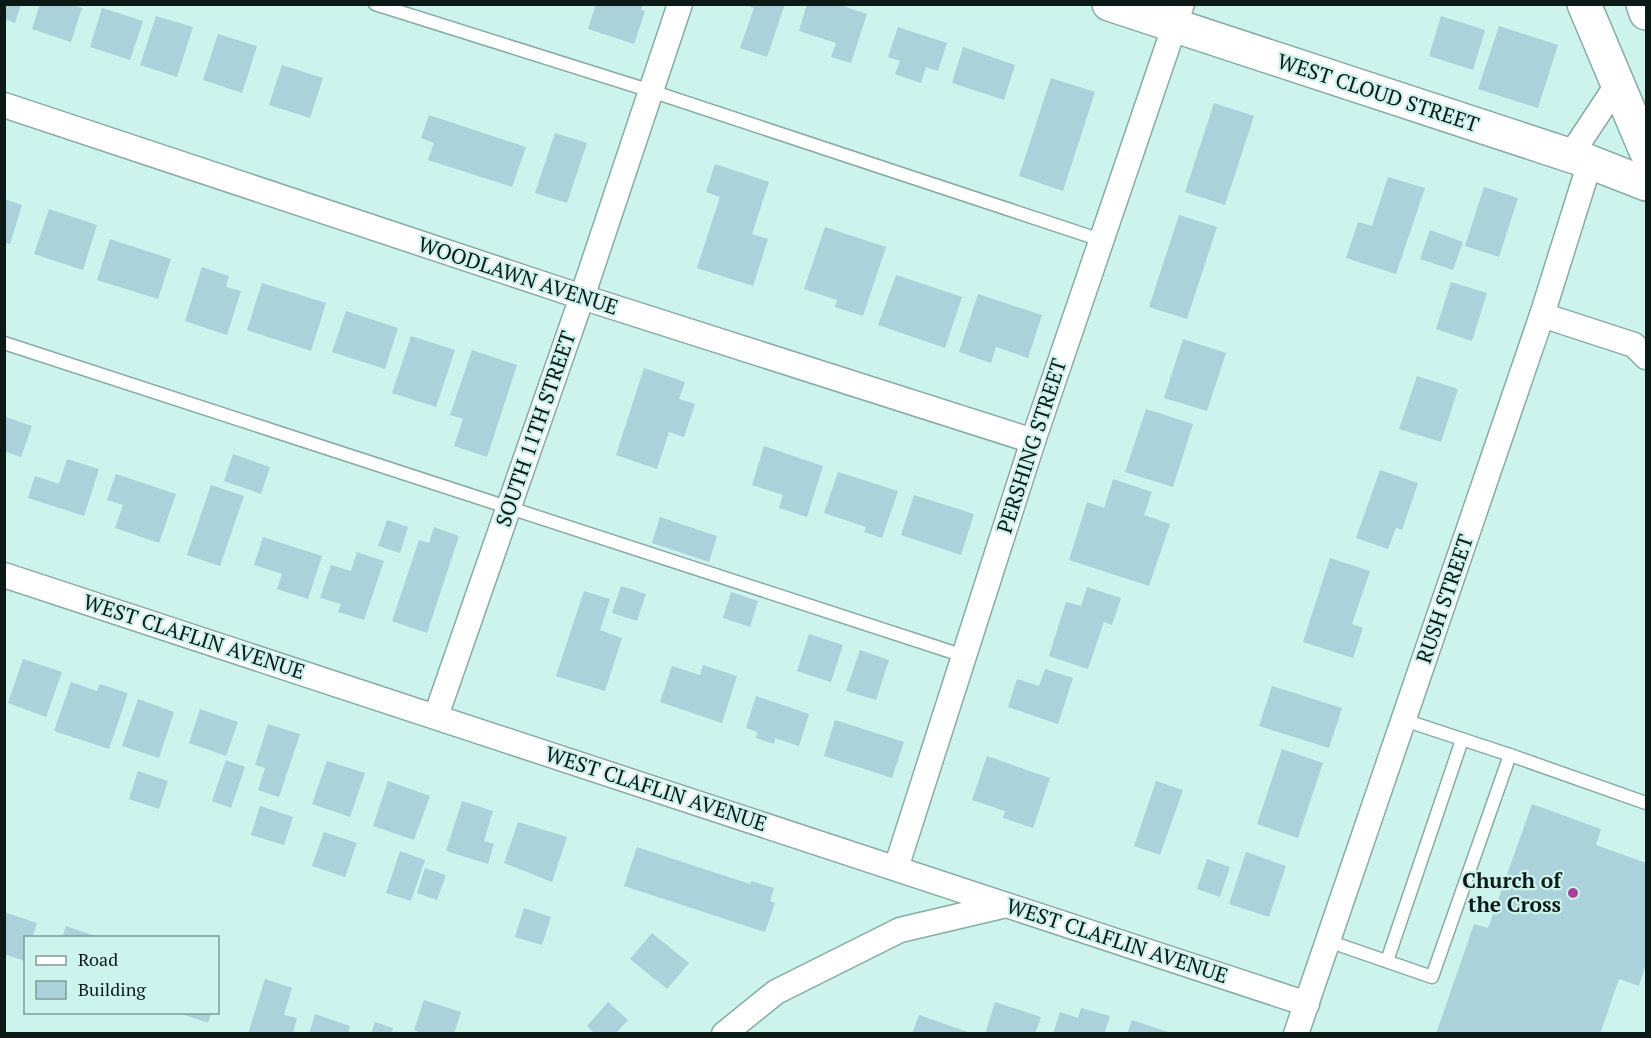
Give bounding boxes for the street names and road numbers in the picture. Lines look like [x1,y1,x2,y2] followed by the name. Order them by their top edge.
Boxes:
[1274,46,1483,138] street label: WEST CLOUD STREET
[415,229,622,321] street label: WOODLAWN AVENUE
[488,327,582,530] street label: SOUTH 11TH STREET
[990,355,1072,537] street label: PERSHING STREET
[1409,531,1479,667] street label: RUSH STREET
[80,587,309,685] street label: WEST CLAFLIN AVENUE
[542,739,771,837] street label: WEST CLAFLIN AVENUE
[1003,891,1232,989] street label: WEST CLAFLIN AVENUE

